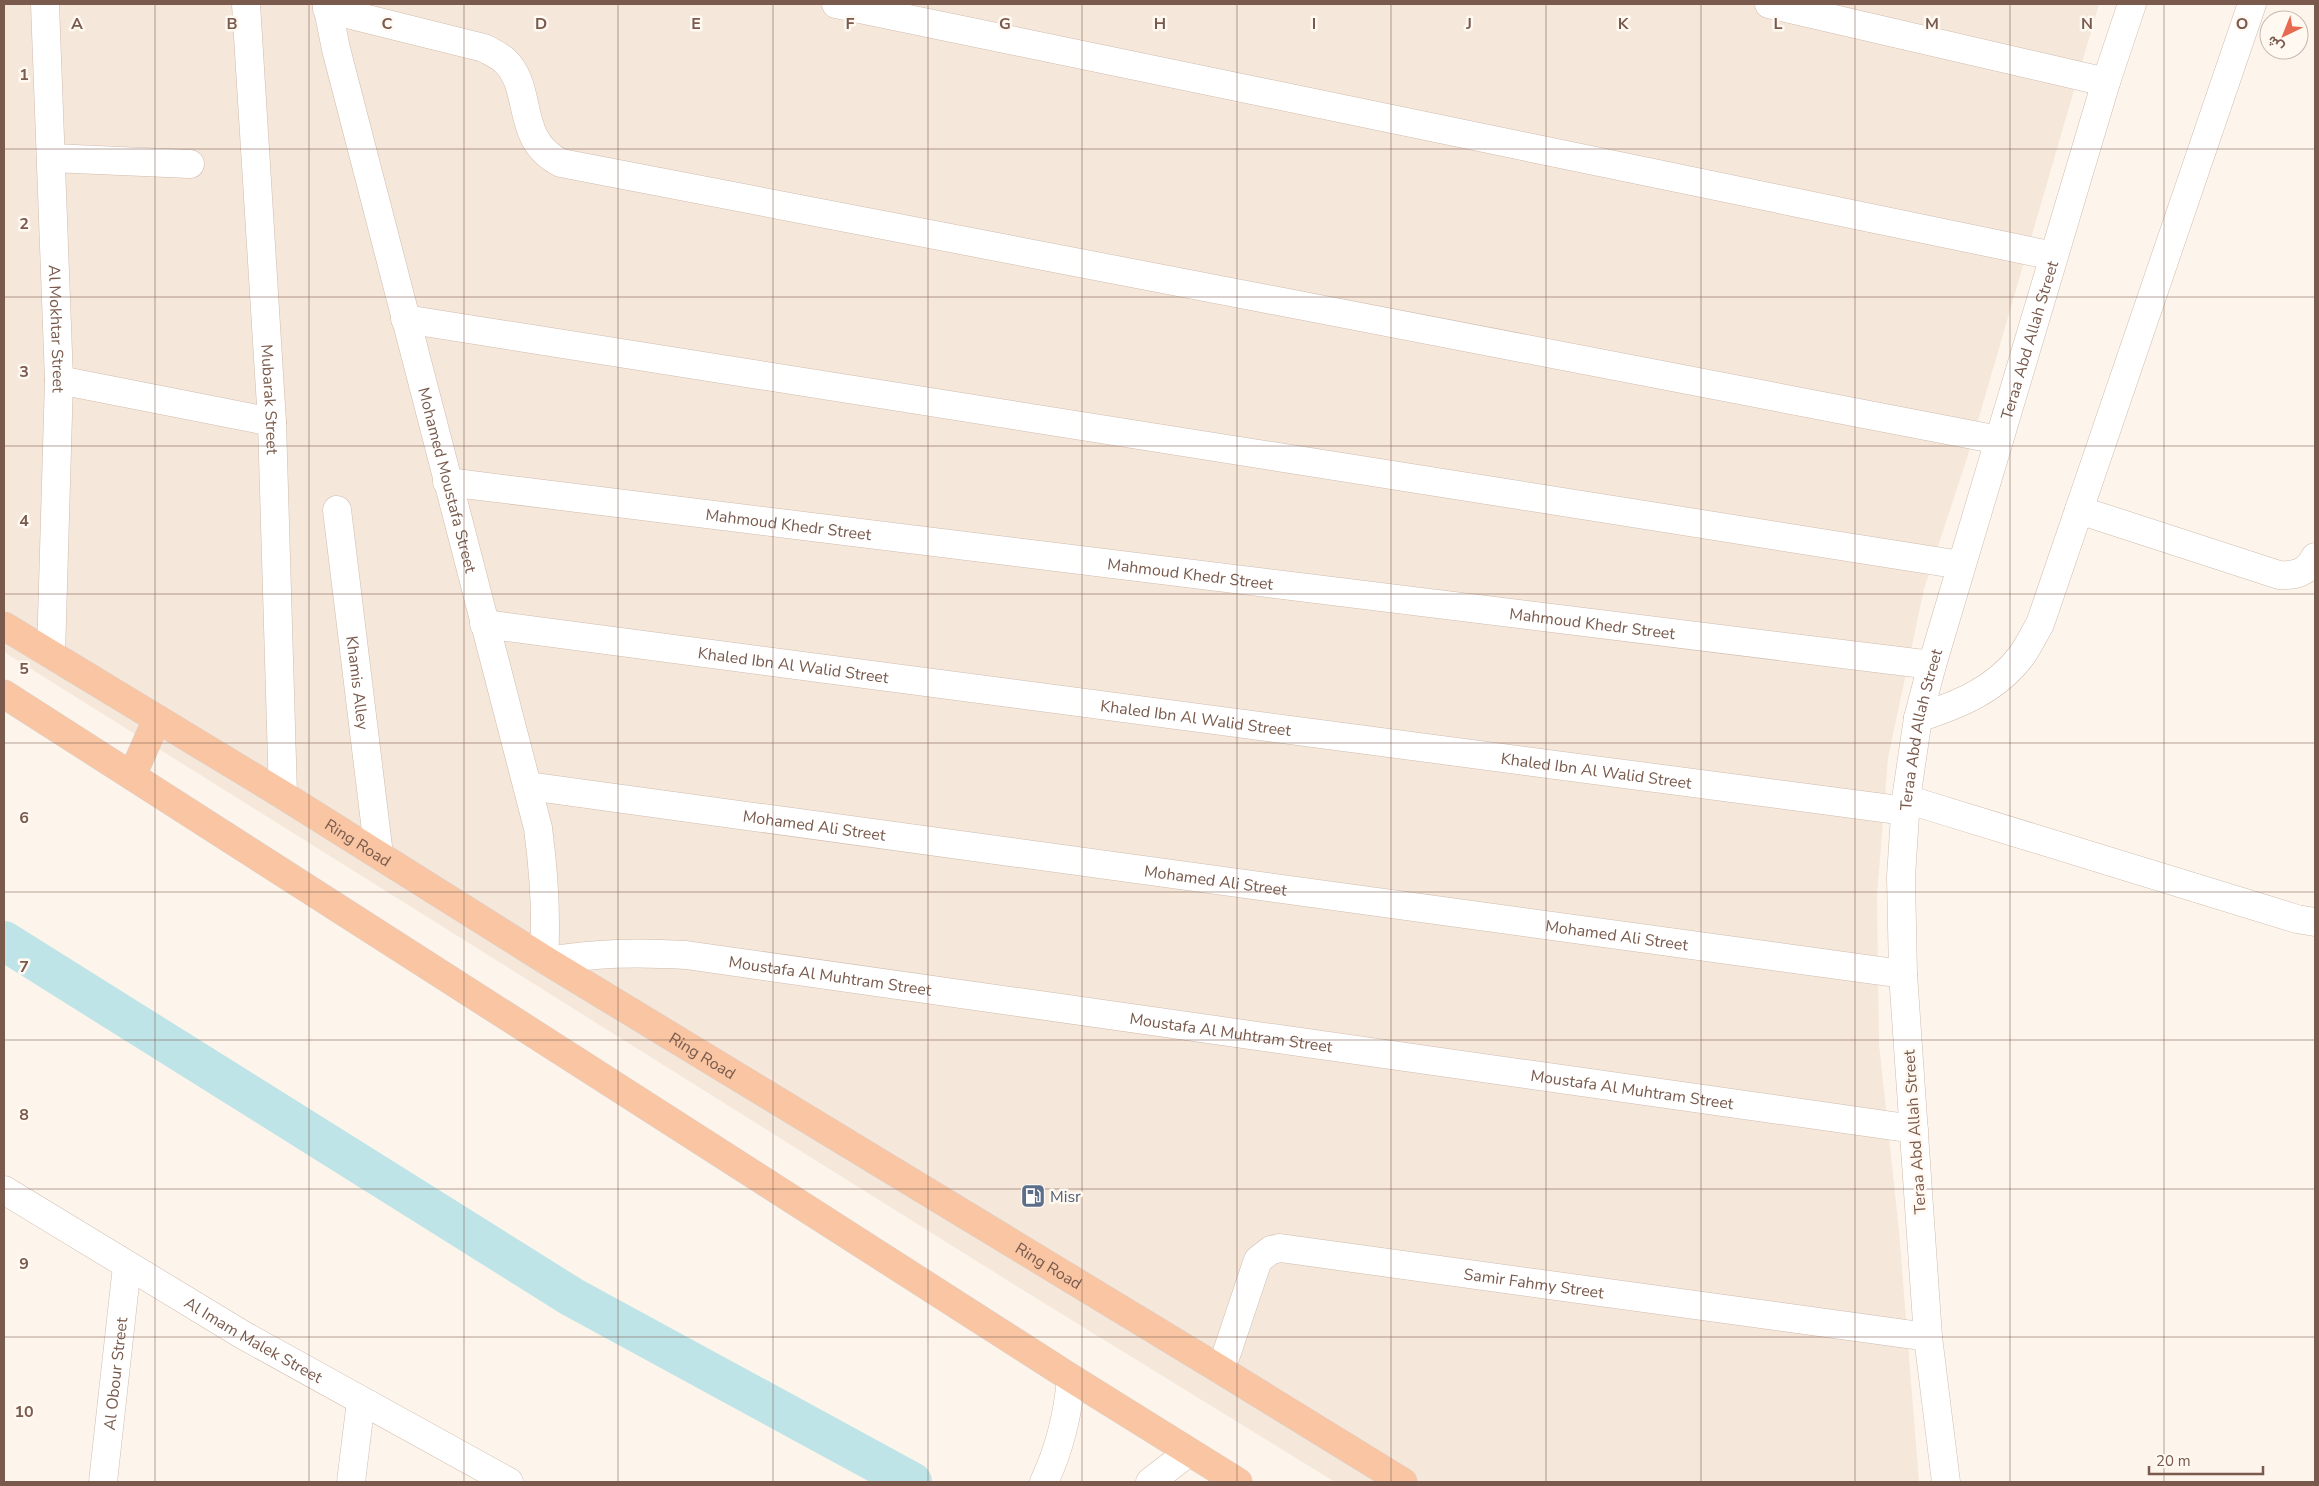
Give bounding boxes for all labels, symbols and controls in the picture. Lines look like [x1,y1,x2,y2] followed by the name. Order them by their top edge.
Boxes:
[2259,10,2309,60] north arrow
[71,13,83,35] text: A
[226,13,238,35] text: B
[382,13,393,35] text: C
[535,13,547,35] text: D
[691,13,701,35] text: E
[846,13,855,35] text: F
[999,13,1011,35] text: G
[1154,13,1166,35] text: H
[1312,13,1316,35] text: I
[1465,13,1472,35] text: J
[1618,13,1630,35] text: K
[1774,13,1783,35] text: L
[1925,13,1939,35] text: M
[2081,13,2093,35] text: N
[2236,13,2248,35] text: O
[2263,31,2288,57] text: ش
[19,64,29,86] text: 1
[19,213,29,235] text: 2
[1996,258,2064,422] street label: Teraa Abd Allah Street
[43,264,69,393] street label: Al Mokhtar Street
[255,343,283,455] street label: Mubarak Street
[19,361,29,383] text: 3
[412,385,481,576] street label: Mohamed Moustafa Street
[704,504,873,546] street label: Mahmoud Khedr Street
[19,510,29,532] text: 4
[1106,553,1275,596] street label: Mahmoud Khedr Street
[1508,603,1677,645] street label: Mahmoud Khedr Street
[340,635,374,732] street label: Khamis Alley
[696,642,890,689] street label: Khaled Ibn Al Walid Street
[1895,646,1948,811] street label: Teraa Abd Allah Street
[19,658,29,680] text: 5
[1099,695,1293,742] street label: Khaled Ibn Al Walid Street
[1500,748,1693,795] street label: Khaled Ibn Al Walid Street
[741,806,887,847] street label: Mohamed Ali Street
[19,807,29,829] text: 6
[320,814,395,872] street label: Ring Road
[1143,860,1289,902] street label: Mohamed Ali Street
[1544,915,1690,957] street label: Mohamed Ali Street
[727,951,933,1002] street label: Moustafa Al Muhtram Street
[19,956,29,978] text: 7
[1128,1008,1334,1059] street label: Moustafa Al Muhtram Street
[665,1028,740,1085] street label: Ring Road
[1898,1049,1932,1215] street label: Teraa Abd Allah Street
[1529,1065,1735,1115] street label: Moustafa Al Muhtram Street
[19,1104,29,1126] text: 8
[1020,1183,1046,1209] fuel station icon: Misr
[1050,1186,1081,1208] place label: Misr
[1011,1238,1086,1295] street label: Ring Road
[19,1253,29,1275] text: 9
[1462,1263,1606,1304] street label: Samir Fahmy Street
[180,1292,326,1389] street label: Al Imam Malek Street
[99,1316,133,1431] street label: Al Obour Street
[14,1401,34,1423] text: 10
[2149,1444,2263,1476] scale bar
[2156,1451,2191,1471] text: 20 m

